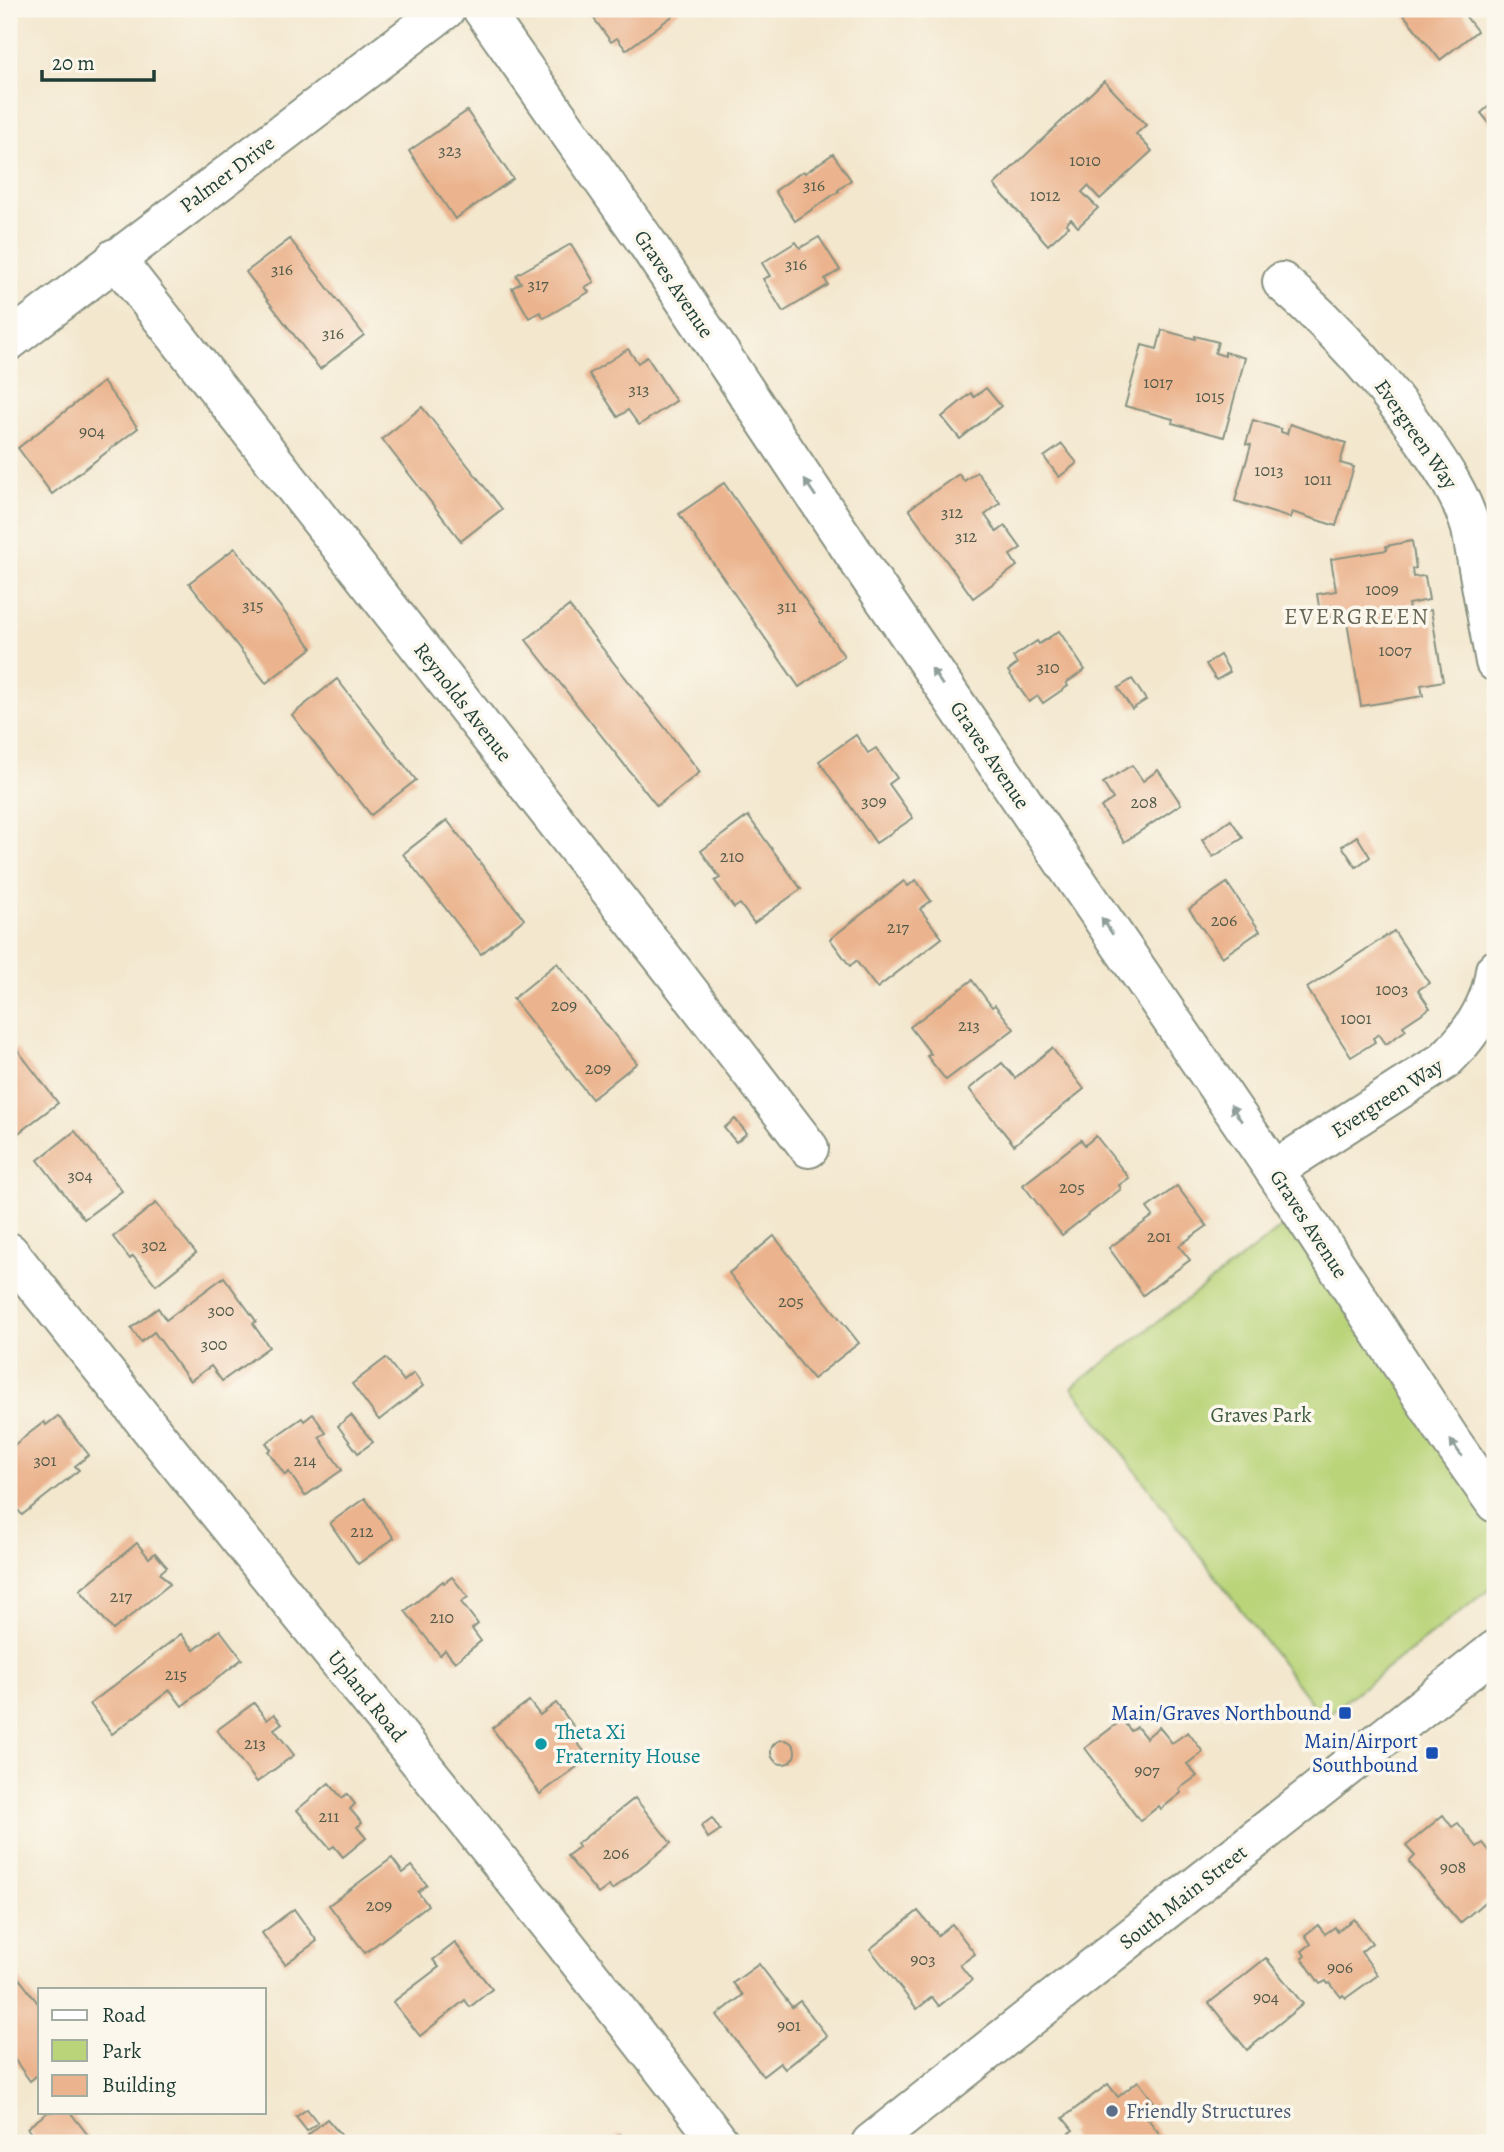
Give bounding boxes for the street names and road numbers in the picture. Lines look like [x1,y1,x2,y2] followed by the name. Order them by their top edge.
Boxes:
[174,129,280,219] street label: Palmer Drive
[628,225,720,343] street label: Graves Avenue
[1368,374,1464,495] street label: Evergreen Way
[407,636,519,768] street label: Reynolds Avenue
[944,696,1036,814] street label: Graves Avenue
[1326,1051,1449,1145] street label: Evergreen Way
[1263,1164,1355,1284] street label: Graves Avenue
[321,1644,413,1748] street label: Upland Road
[1113,1838,1253,1956] street label: South Main Street

